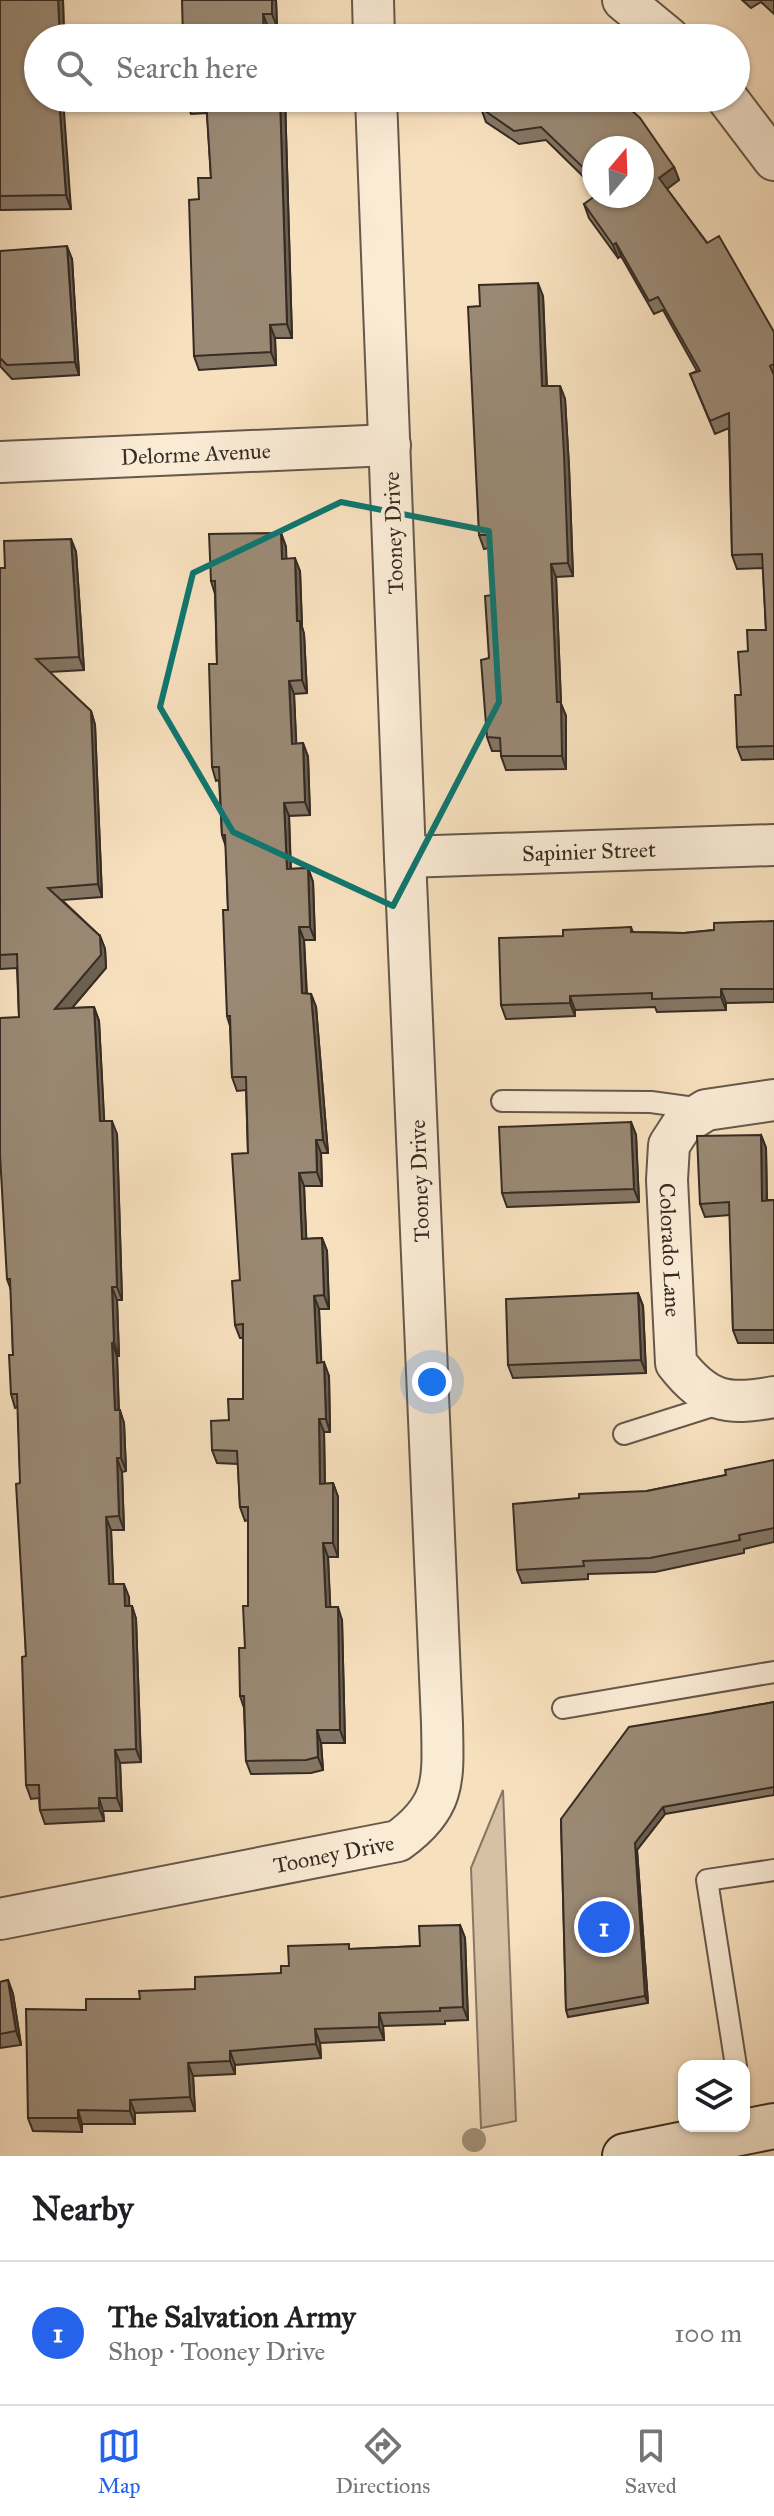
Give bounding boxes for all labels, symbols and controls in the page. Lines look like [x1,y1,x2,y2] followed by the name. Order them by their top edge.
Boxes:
[24,24,750,112] search box
[52,46,96,90] icon: search
[116,50,258,86] text: Search here
[582,136,654,208] north arrow
[120,437,271,471] street label: Delorme Avenue
[378,471,409,595] street label: Tooney Drive
[522,836,656,867] street label: Sapinier Street
[404,1119,435,1243] street label: Tooney Drive
[653,1182,687,1318] street label: Colorado Lane
[412,1362,452,1402] your location
[271,1829,397,1879] street label: Tooney Drive
[578,1897,630,1957] pin: 1
[678,2060,750,2132] map controls
[678,2060,750,2132] button: layers
[32,2188,134,2229] text: Nearby
[108,2299,356,2335] text: The Salvation Army
[53,2317,63,2349] text: 1
[674,2317,742,2349] text: 100 m
[108,2335,325,2367] text: Shop · Tooney Drive
[97,2424,141,2499] tab: Map
[335,2424,430,2499] tab: Directions
[625,2424,677,2499] tab: Saved

